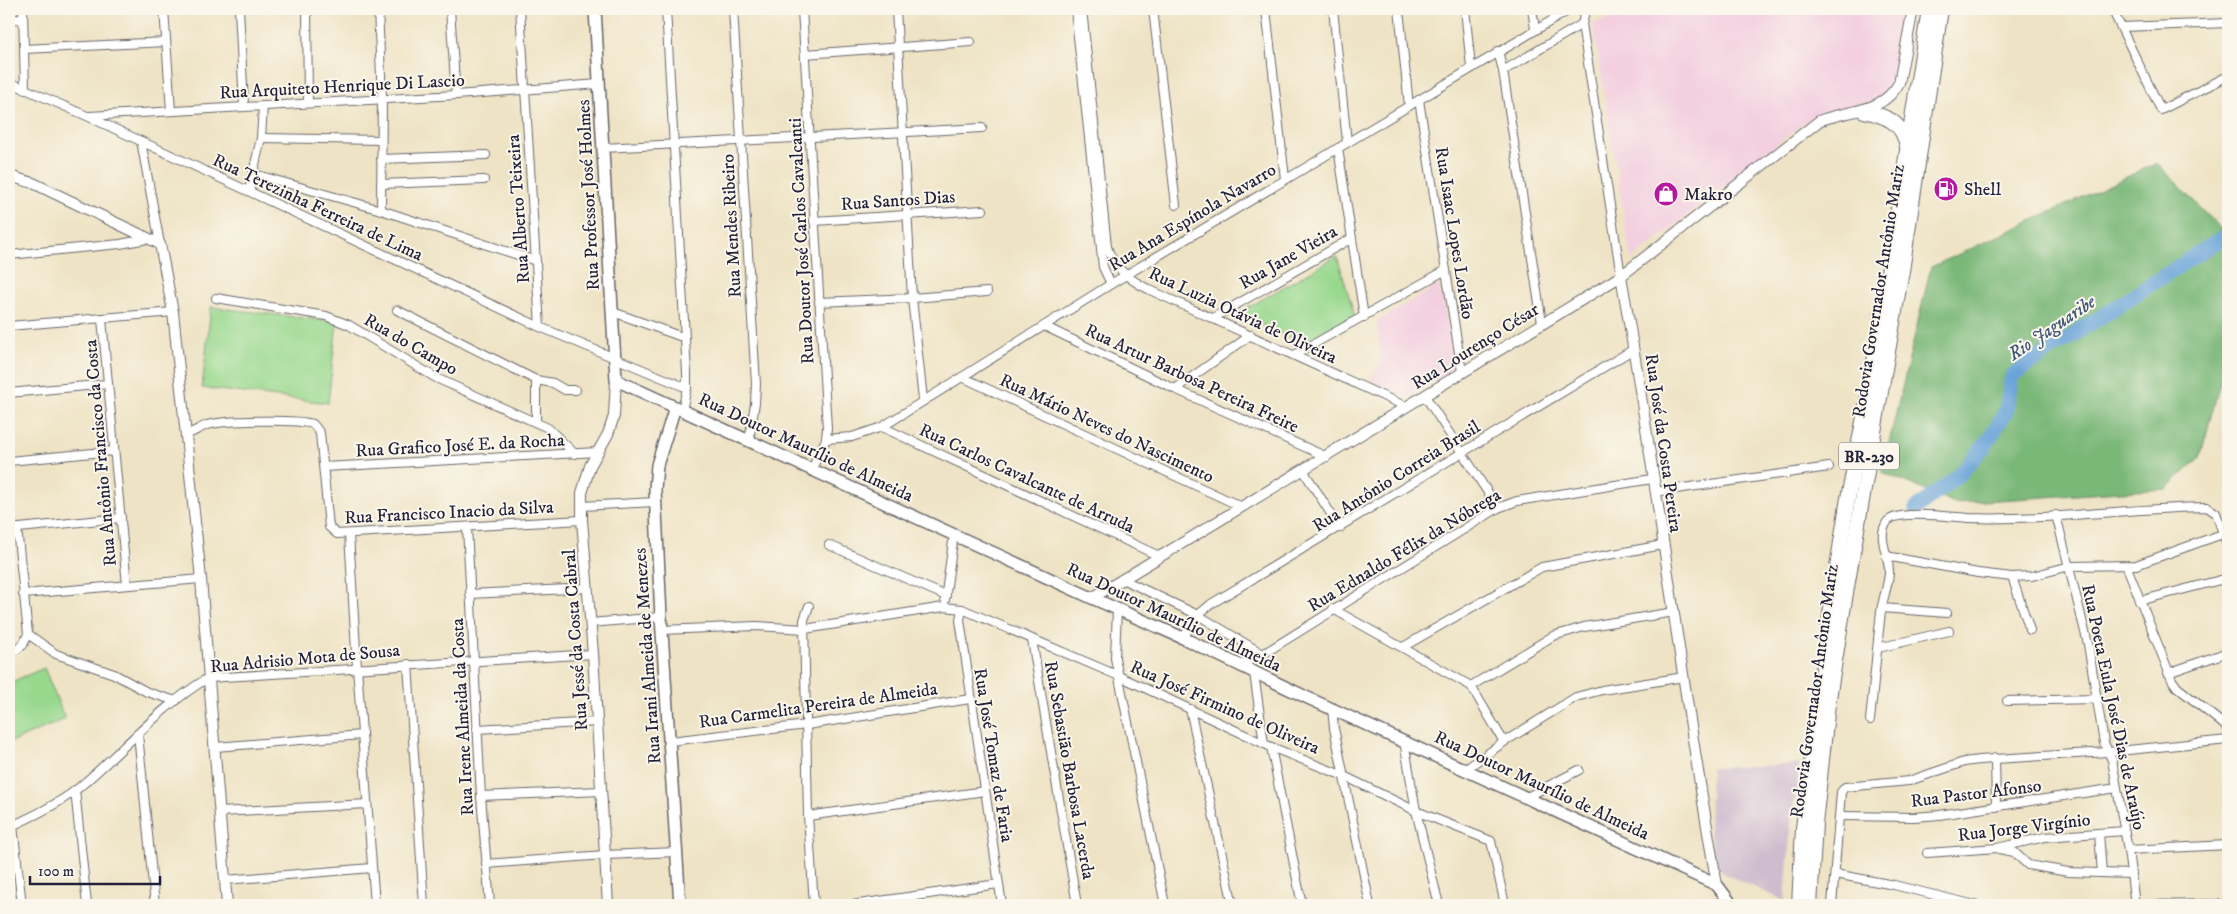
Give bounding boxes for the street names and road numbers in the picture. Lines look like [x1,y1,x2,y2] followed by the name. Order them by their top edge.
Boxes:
[219,70,466,104] street label: Rua Arquiteto Henrique Di Lascio
[573,99,605,291] street label: Rua Professor José Holmes
[785,117,819,365] street label: Rua Doutor José Carlos Cavalcanti
[503,133,535,284] street label: Rua Alberto Teixeira
[1430,145,1479,321] street label: Rua Isaac Lopes Lordão
[209,150,426,266] street label: Rua Terezinha Ferreira de Lima
[717,153,747,298] street label: Rua Mendes Ribeiro
[1105,159,1280,277] street label: Rua Ana Espínola Navarro
[1848,163,1910,419] street label: Rodovia Governador Antônio Mariz
[840,186,956,216] street label: Rua Santos Dias
[1236,221,1342,295] street label: Rua Jane Vieira
[1145,263,1341,369] street label: Rua Luzia Otávia de Oliveira
[1408,299,1544,395] street label: Rua Lourenço César
[360,309,462,381] street label: Rua do Campo
[1081,320,1302,438] street label: Rua Artur Barbosa Pereira Freire
[80,338,122,567] street label: Rua Antônio Francisco da Costa
[1640,352,1687,534] street label: Rua José da Costa Pereira
[996,369,1217,488] street label: Rua Mário Neves do Nascimento
[695,388,917,508] street label: Rua Doutor Maurílio de Almeida
[1309,416,1485,537] street label: Rua Antônio Correia Brasil
[915,419,1138,539] street label: Rua Carlos Cavalcante de Arruda
[355,430,566,462] street label: Rua Grafico José E. da Rocha
[1839,442,1899,470] road number: BR-230
[1304,484,1505,617] street label: Rua Ednaldo Félix da Nóbrega
[344,497,555,529] street label: Rua Francisco Inacio da Silva
[629,547,667,765] street label: Rua Irani Almeida de Menezes
[559,548,593,731] street label: Rua Jessé da Costa Cabral
[1063,558,1285,678] street label: Rua Doutor Maurílio de Almeida
[1786,563,1844,820] street label: Rodovia Governador Antônio Mariz
[2076,582,2150,832] street label: Rua Poeta Eula José Dias de Araújo
[447,617,479,816] street label: Rua Irene Almeida da Costa
[209,640,401,678] street label: Rua Adrisio Mota de Sousa
[1127,656,1323,760] street label: Rua José Firmino de Oliveira
[1039,659,1099,881] street label: Rua Sebastião Barbosa Lacerda
[968,667,1018,844] street label: Rua José Tomaz de Faria
[697,678,939,734] street label: Rua Carmelita Pereira de Almeida
[1431,726,1653,846] street label: Rua Doutor Maurílio de Almeida
[1910,775,2043,813] street label: Rua Pastor Afonso
[1957,809,2092,847] street label: Rua Jorge Virgínio

